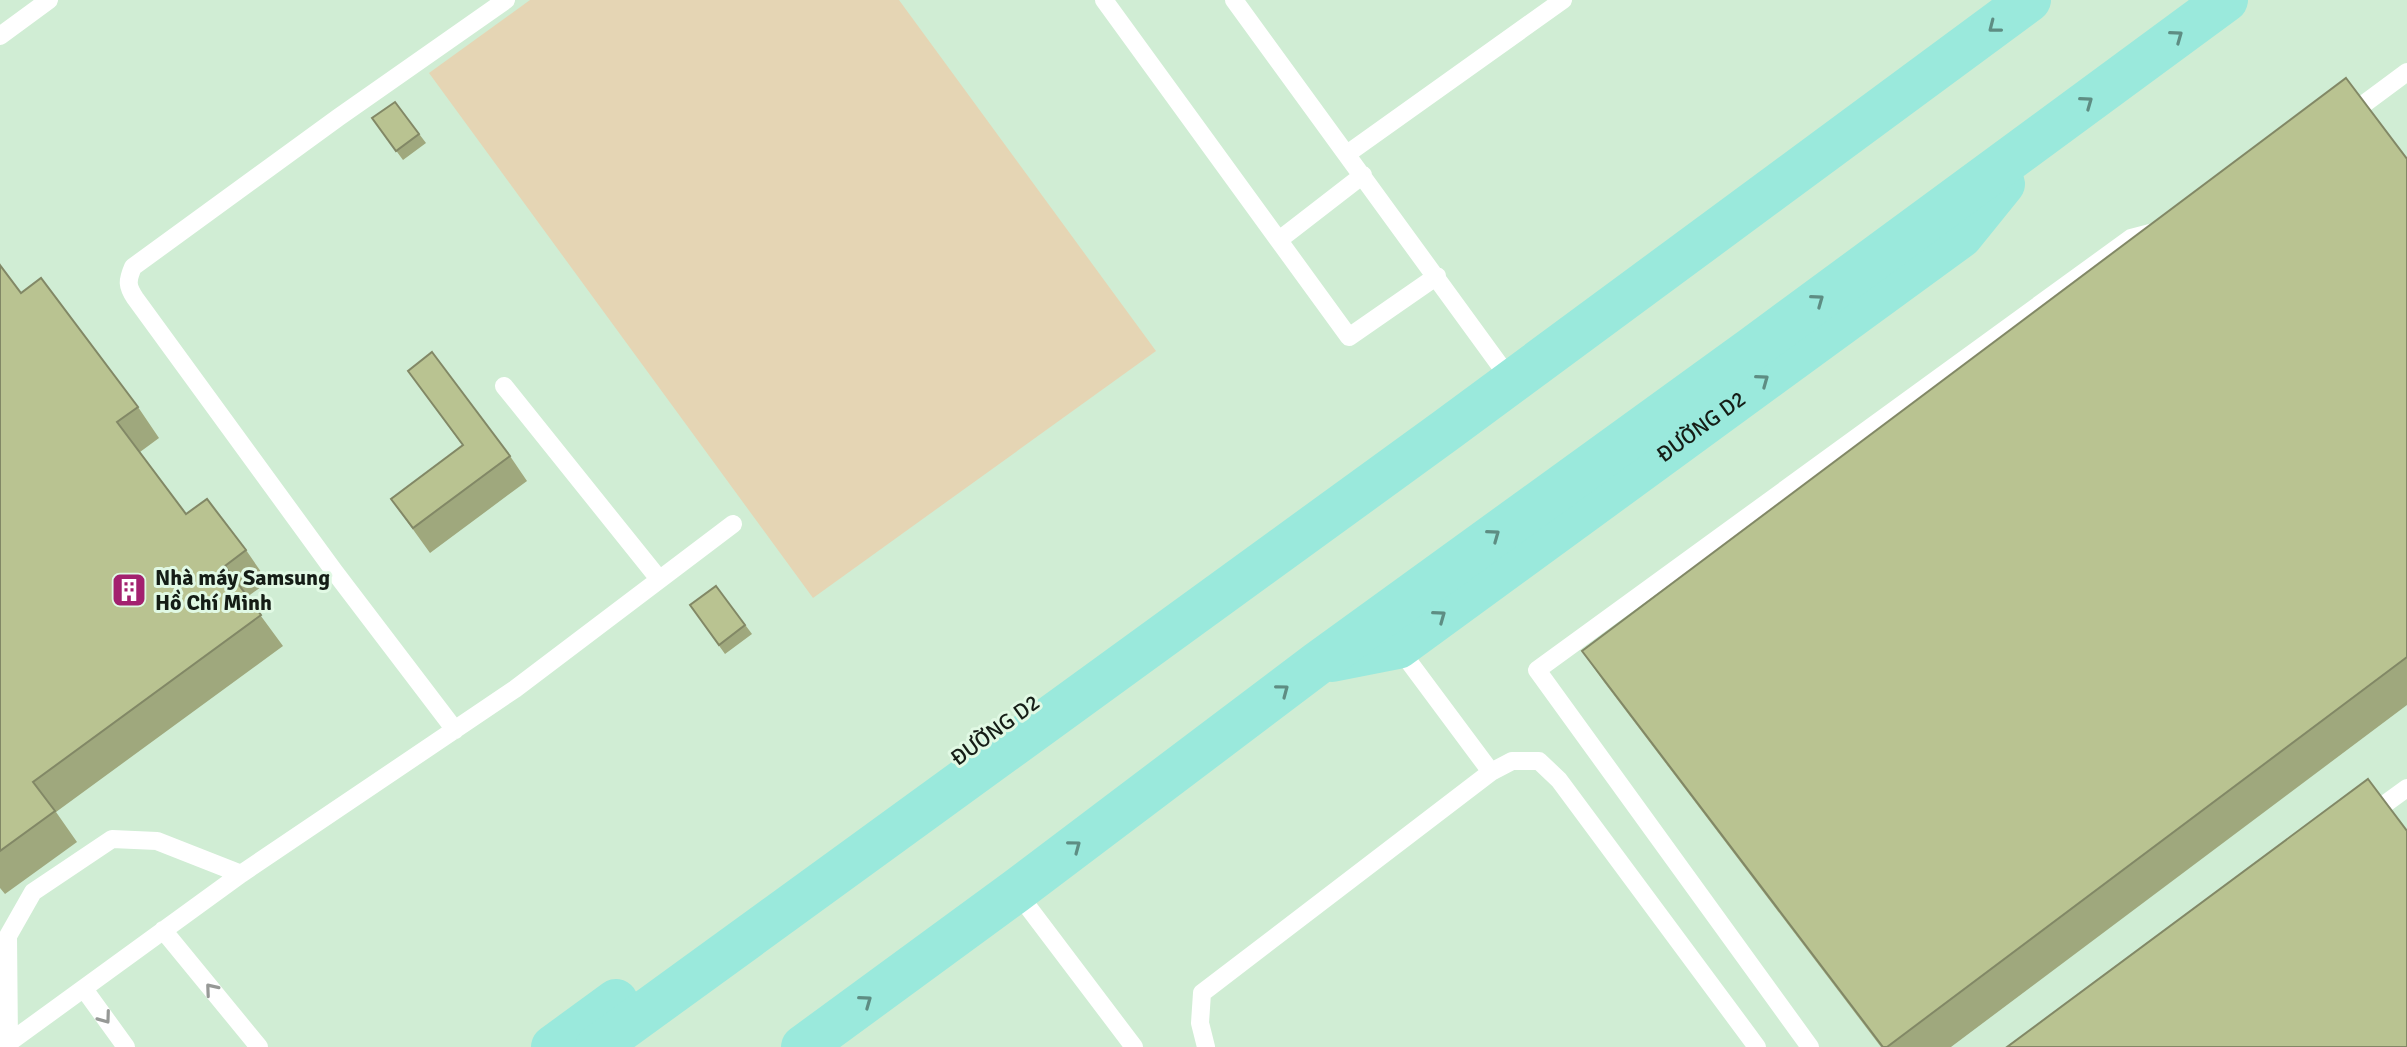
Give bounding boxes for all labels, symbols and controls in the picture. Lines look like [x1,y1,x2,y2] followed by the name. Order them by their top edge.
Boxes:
[1988,17,2003,31] one-way arrow
[2168,31,2183,46] one-way arrow
[2079,97,2093,112] one-way arrow
[1809,296,1824,310] one-way arrow
[1754,376,1769,390] one-way arrow
[1651,385,1751,468] street label: ĐƯỜNG D2
[1485,531,1500,545] one-way arrow
[155,564,330,616] place label: Nhà máy Samsung Hồ Chí Minh
[110,571,148,609] building icon: Nhà máy Samsung Hồ Chí Minh
[1431,611,1446,626] one-way arrow
[1274,685,1289,699] one-way arrow
[945,689,1045,771] street label: ĐƯỜNG D2
[1066,842,1081,856] one-way arrow
[206,984,221,998] one-way arrow
[857,996,872,1010] one-way arrow
[95,1009,110,1024] one-way arrow

